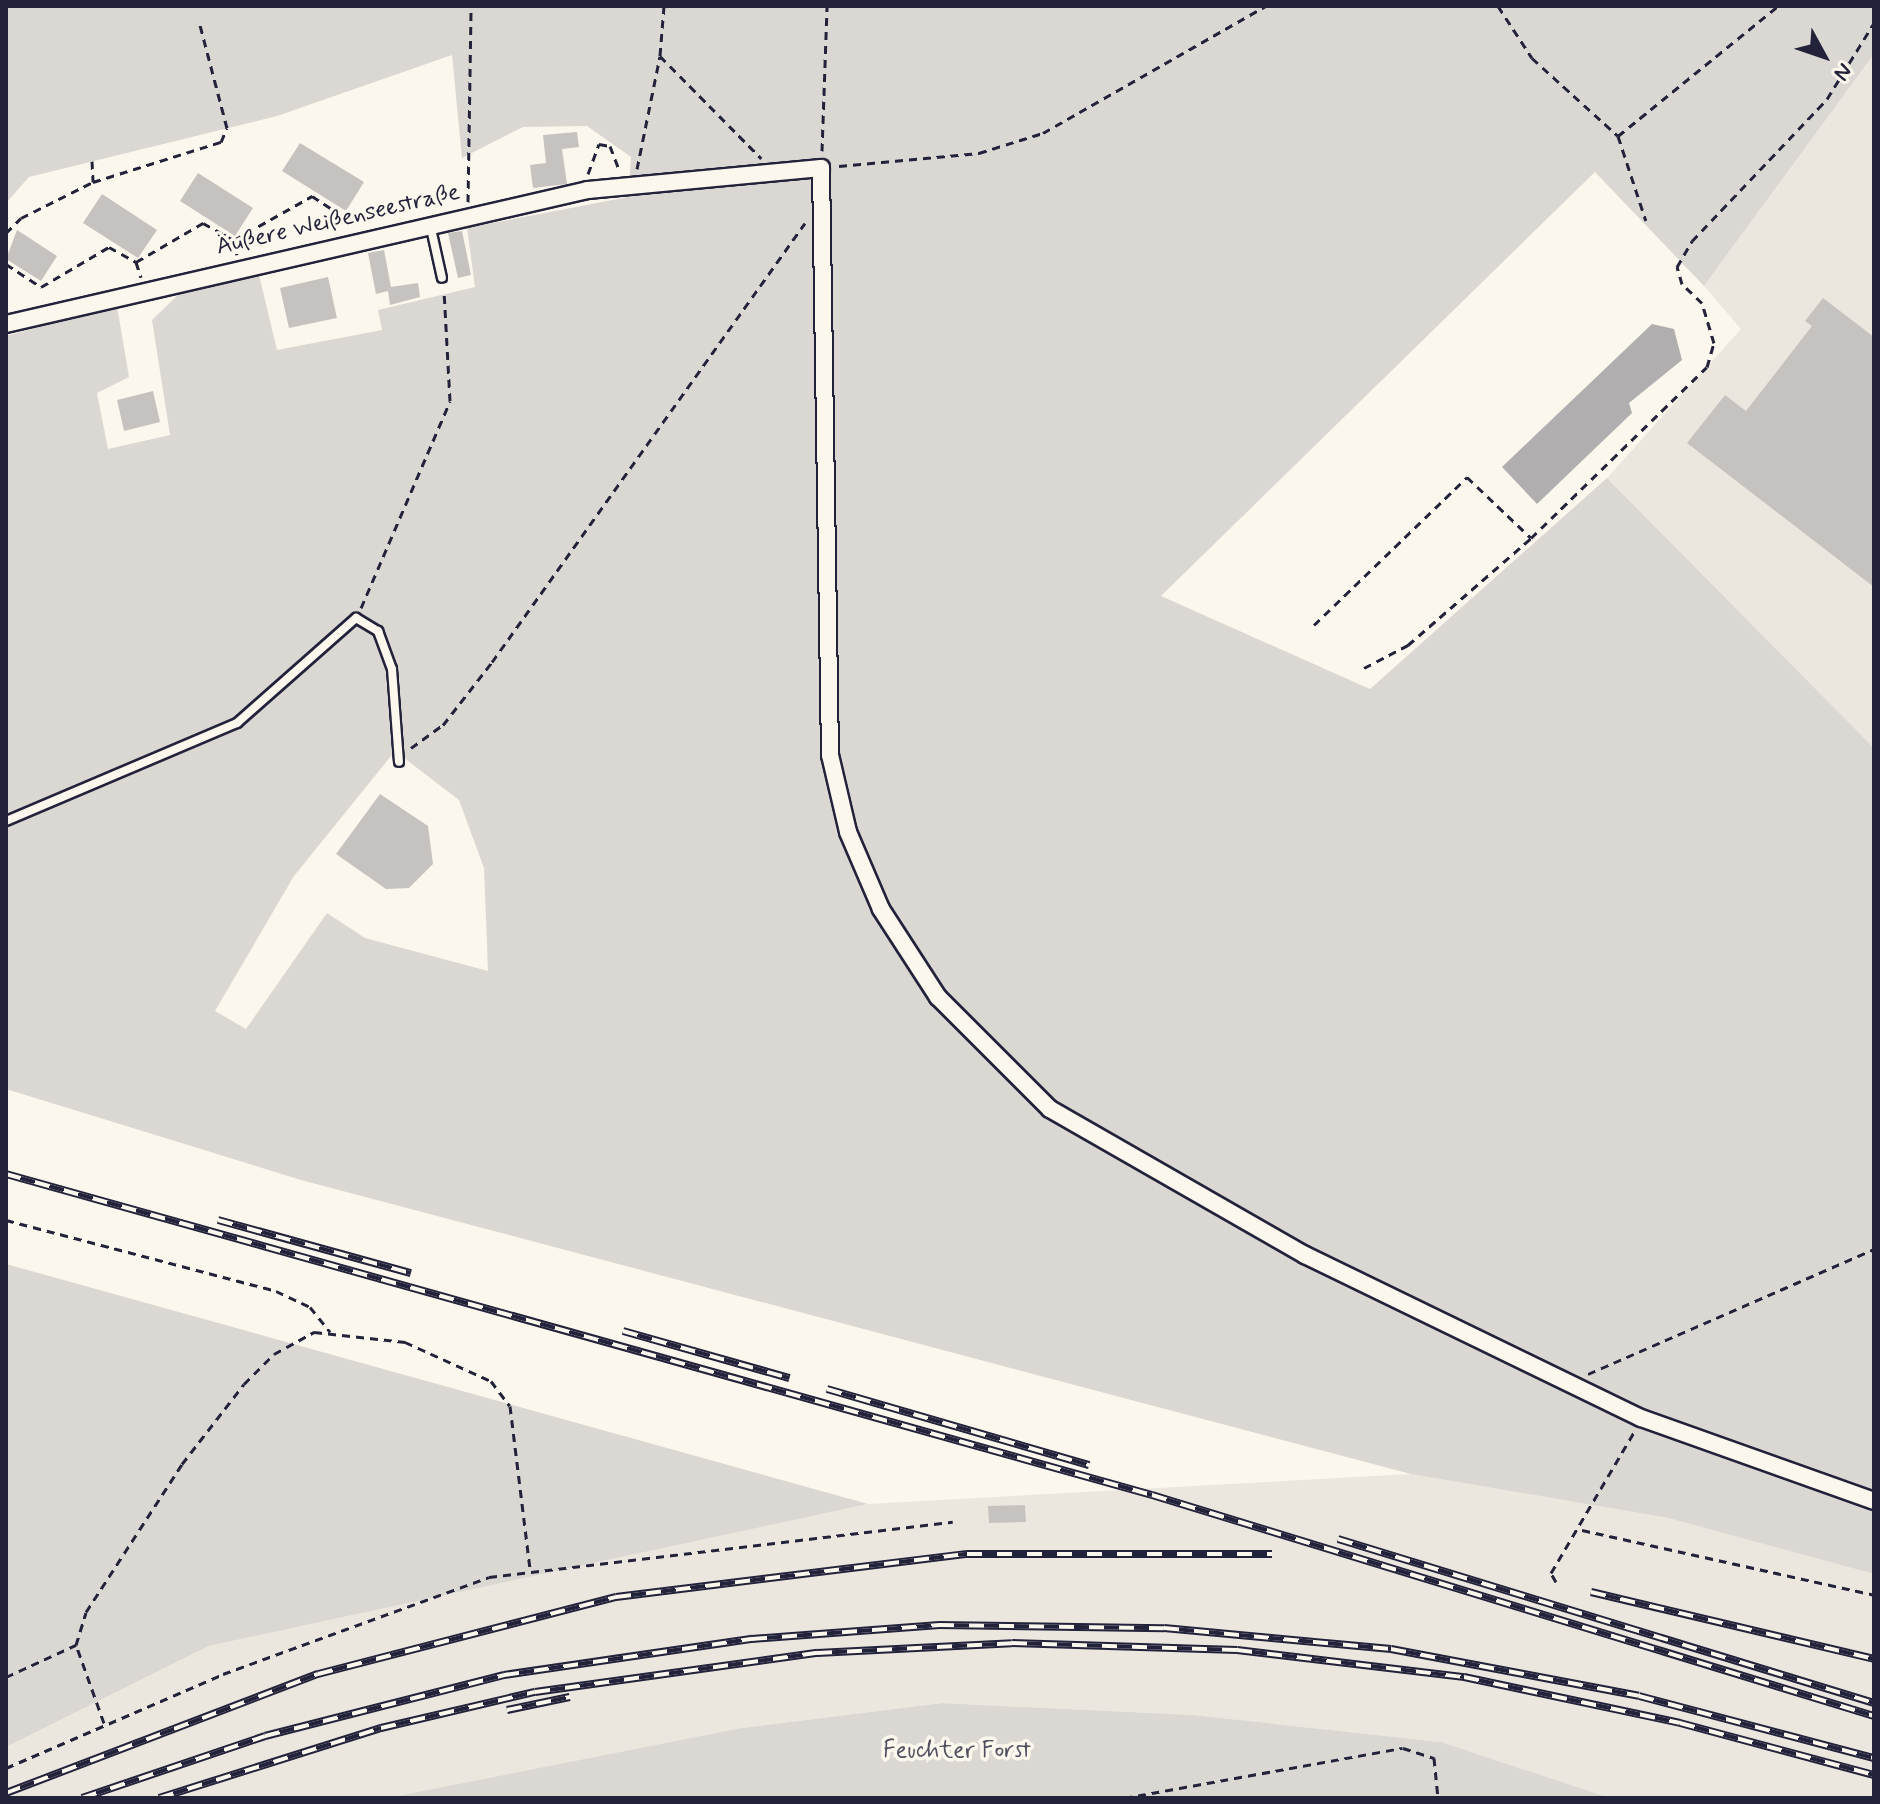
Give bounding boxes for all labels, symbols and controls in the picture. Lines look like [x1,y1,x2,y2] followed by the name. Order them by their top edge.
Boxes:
[1784,16,1864,96] north arrow
[1827,57,1858,86] text: N
[212,178,464,262] street label: Äußere Weißenseestraße
[883,1737,1031,1765] park label: Feuchter Forst

